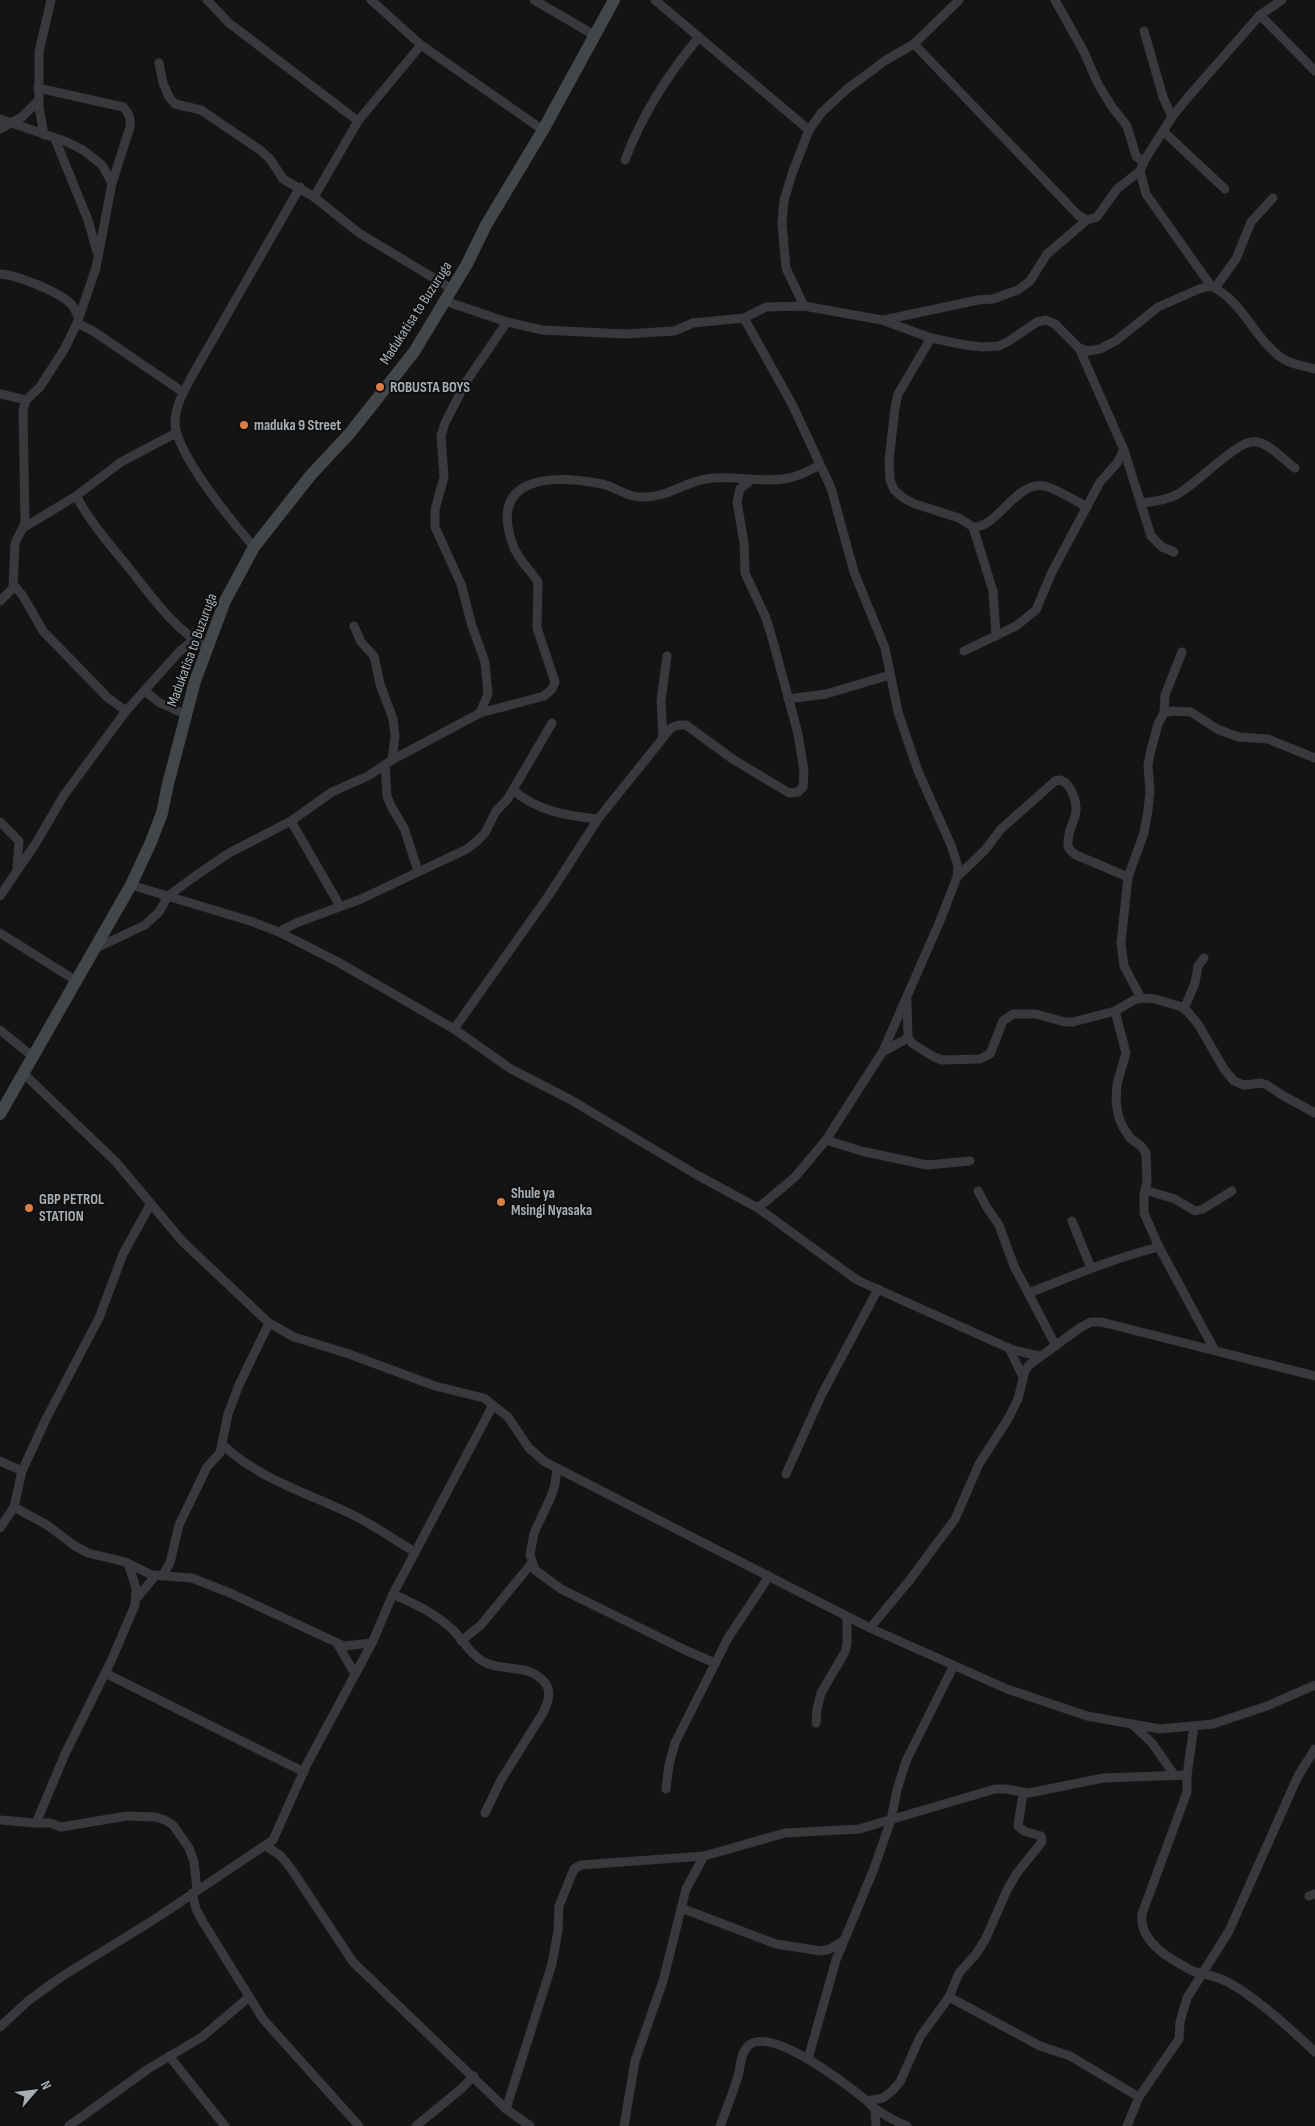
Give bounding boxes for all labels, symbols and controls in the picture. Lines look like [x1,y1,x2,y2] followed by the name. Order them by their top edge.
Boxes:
[376,258,457,368] street label: Madukatisa to Buzuruga
[390,378,470,397] place label: ROBUSTA BOYS
[374,381,386,393] marker: ROBUSTA BOYS
[254,416,341,435] place label: maduka 9 Street
[238,419,250,431] marker: maduka 9 Street
[163,590,221,709] street label: Madukatisa to Buzuruga
[511,1184,592,1220] place label: Shule ya Msingi Nyasaka
[39,1190,104,1226] place label: GBP PETROL STATION
[495,1196,507,1208] marker: Shule ya Msingi Nyasaka
[23,1202,35,1214] marker: GBP PETROL STATION
[10,2066,60,2116] north arrow
[37,2078,55,2092] text: N

